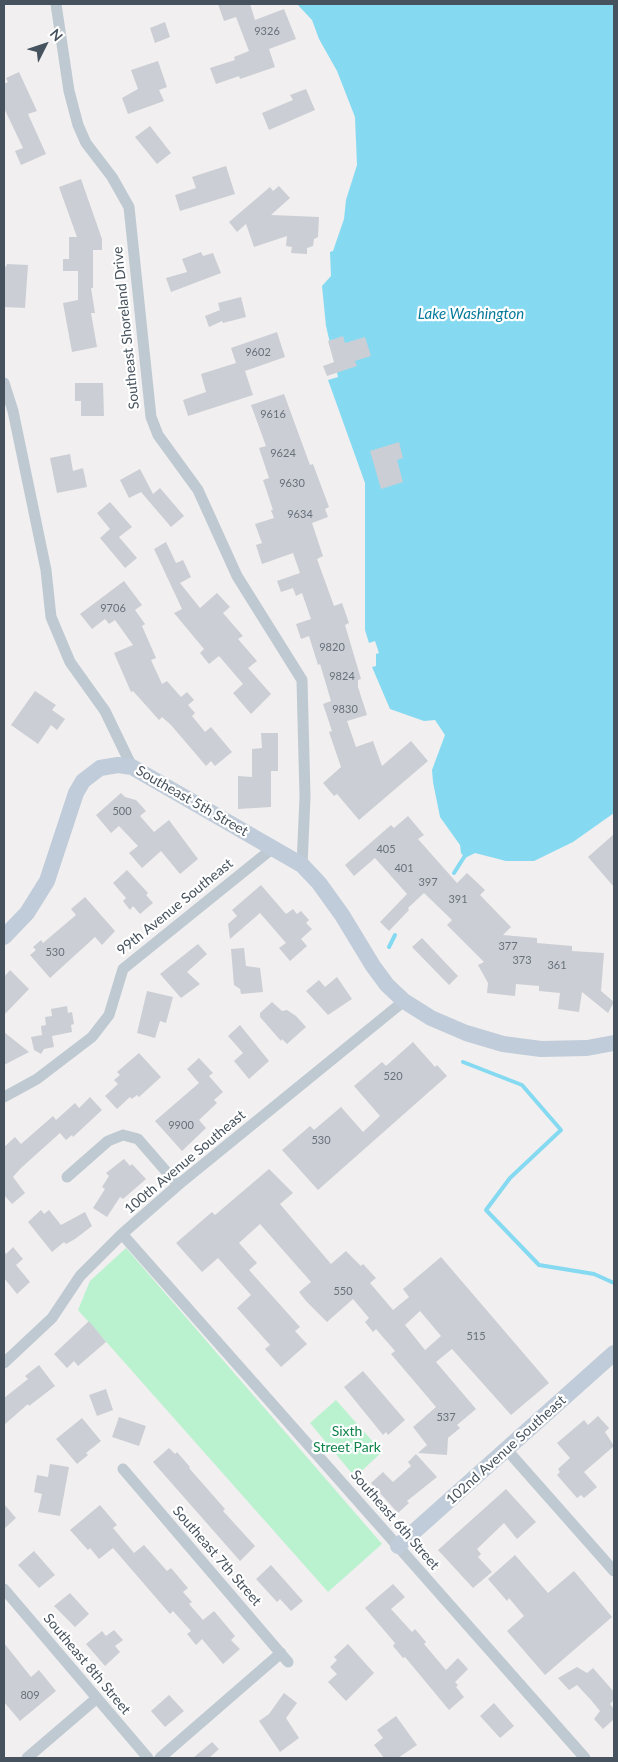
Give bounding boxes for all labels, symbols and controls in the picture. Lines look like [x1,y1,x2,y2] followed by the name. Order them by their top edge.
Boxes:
[20,20,70,70] north arrow
[254,24,280,38] house number: 9326
[47,25,67,44] text: N
[109,246,143,410] street label: Southeast Shoreland Drive
[418,305,524,323] water label: Lake Washington
[245,345,271,359] house number: 9602
[260,407,286,421] house number: 9616
[270,446,296,460] house number: 9624
[279,476,305,490] house number: 9630
[287,507,313,521] house number: 9634
[100,601,126,615] house number: 9706
[319,640,345,654] house number: 9820
[329,669,355,683] house number: 9824
[332,702,358,716] house number: 9830
[133,762,251,840] street label: Southeast 5th Street
[112,804,132,818] house number: 500
[376,842,396,856] house number: 405
[114,855,236,959] street label: 99th Avenue Southeast
[394,861,414,875] house number: 401
[418,875,438,889] house number: 397
[448,892,468,906] house number: 391
[498,939,518,953] house number: 377
[45,945,65,959] house number: 530
[512,953,532,967] house number: 373
[547,958,567,972] house number: 361
[383,1069,403,1083] house number: 520
[121,1107,249,1217] street label: 100th Avenue Southeast
[168,1118,194,1132] house number: 9900
[311,1133,331,1147] house number: 530
[333,1284,353,1298] house number: 550
[466,1329,486,1343] house number: 515
[443,1392,569,1508] street label: 102nd Avenue Southeast
[436,1410,456,1424] house number: 537
[313,1423,381,1455] park label: Sixth Street Park
[347,1467,443,1573] street label: Southeast 6th Street
[169,1503,265,1609] street label: Southeast 7th Street
[40,1610,134,1718] street label: Southeast 8th Street
[20,1688,40,1702] house number: 809

